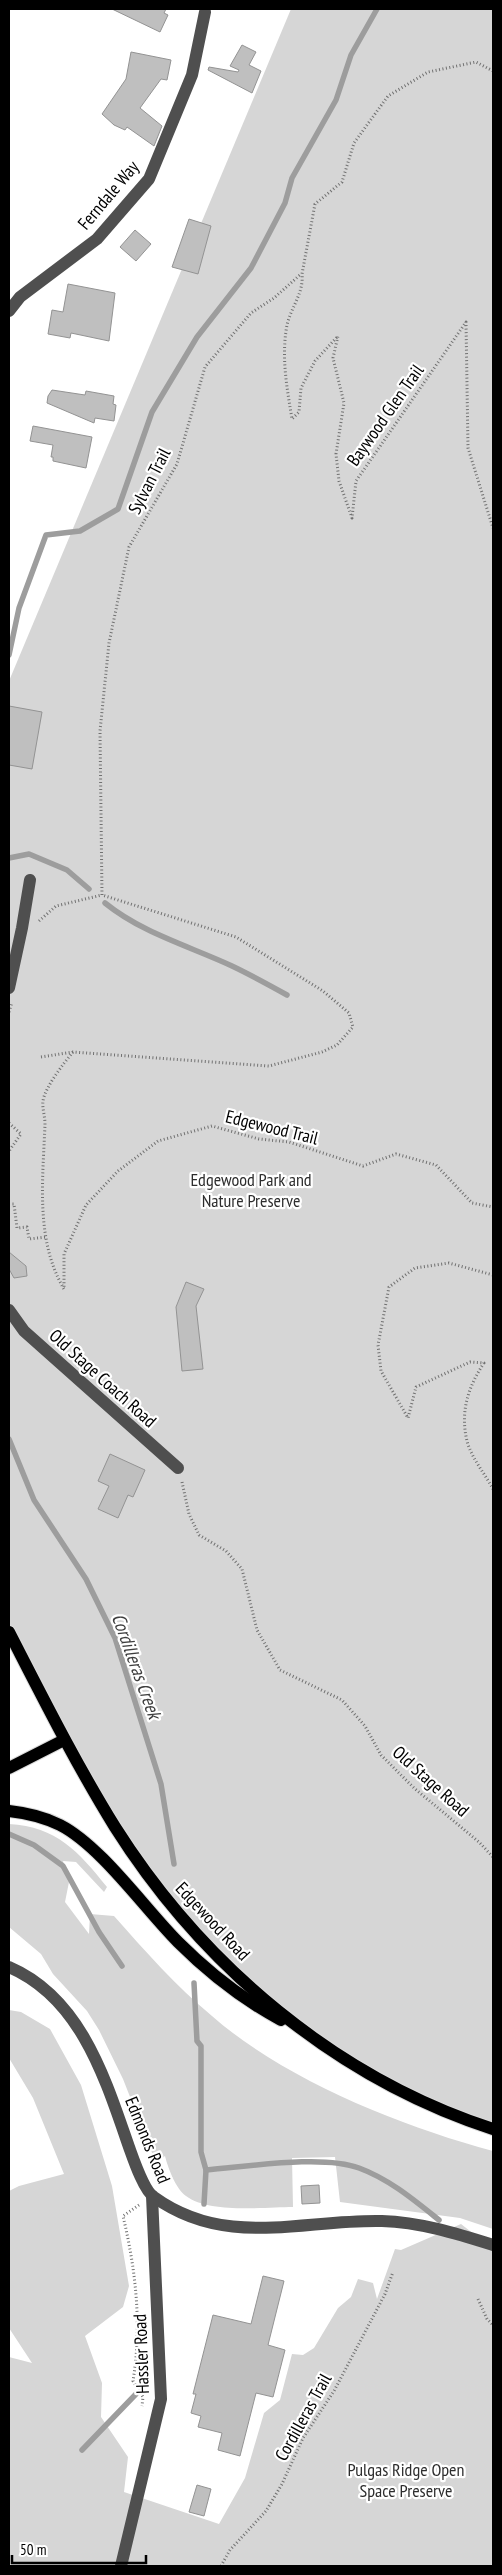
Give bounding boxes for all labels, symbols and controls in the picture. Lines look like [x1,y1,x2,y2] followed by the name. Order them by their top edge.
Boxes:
[72,156,144,234] street label: Ferndale Way
[342,359,429,470] street label: Baywood Glen Trail
[123,444,176,518] street label: Sylvan Trail
[223,1104,321,1150] street label: Edgewood Trail
[190,1168,312,1212] park label: Edgewood Park and Nature Preserve
[45,1324,161,1432] street label: Old Stage Coach Road
[107,1610,168,1724] water label: Cordilleras Creek
[388,1741,474,1821] street label: Old Stage Road
[171,1877,255,1965] street label: Edgewood Road
[120,2093,176,2187] street label: Edmonds Road
[128,2314,154,2394] street label: Hassler Road
[270,2369,337,2465] street label: Cordilleras Trail
[348,2458,464,2502] park label: Pulgas Ridge Open Space Preserve
[12,2532,146,2564] scale bar
[20,2540,46,2559] text: 50 m

